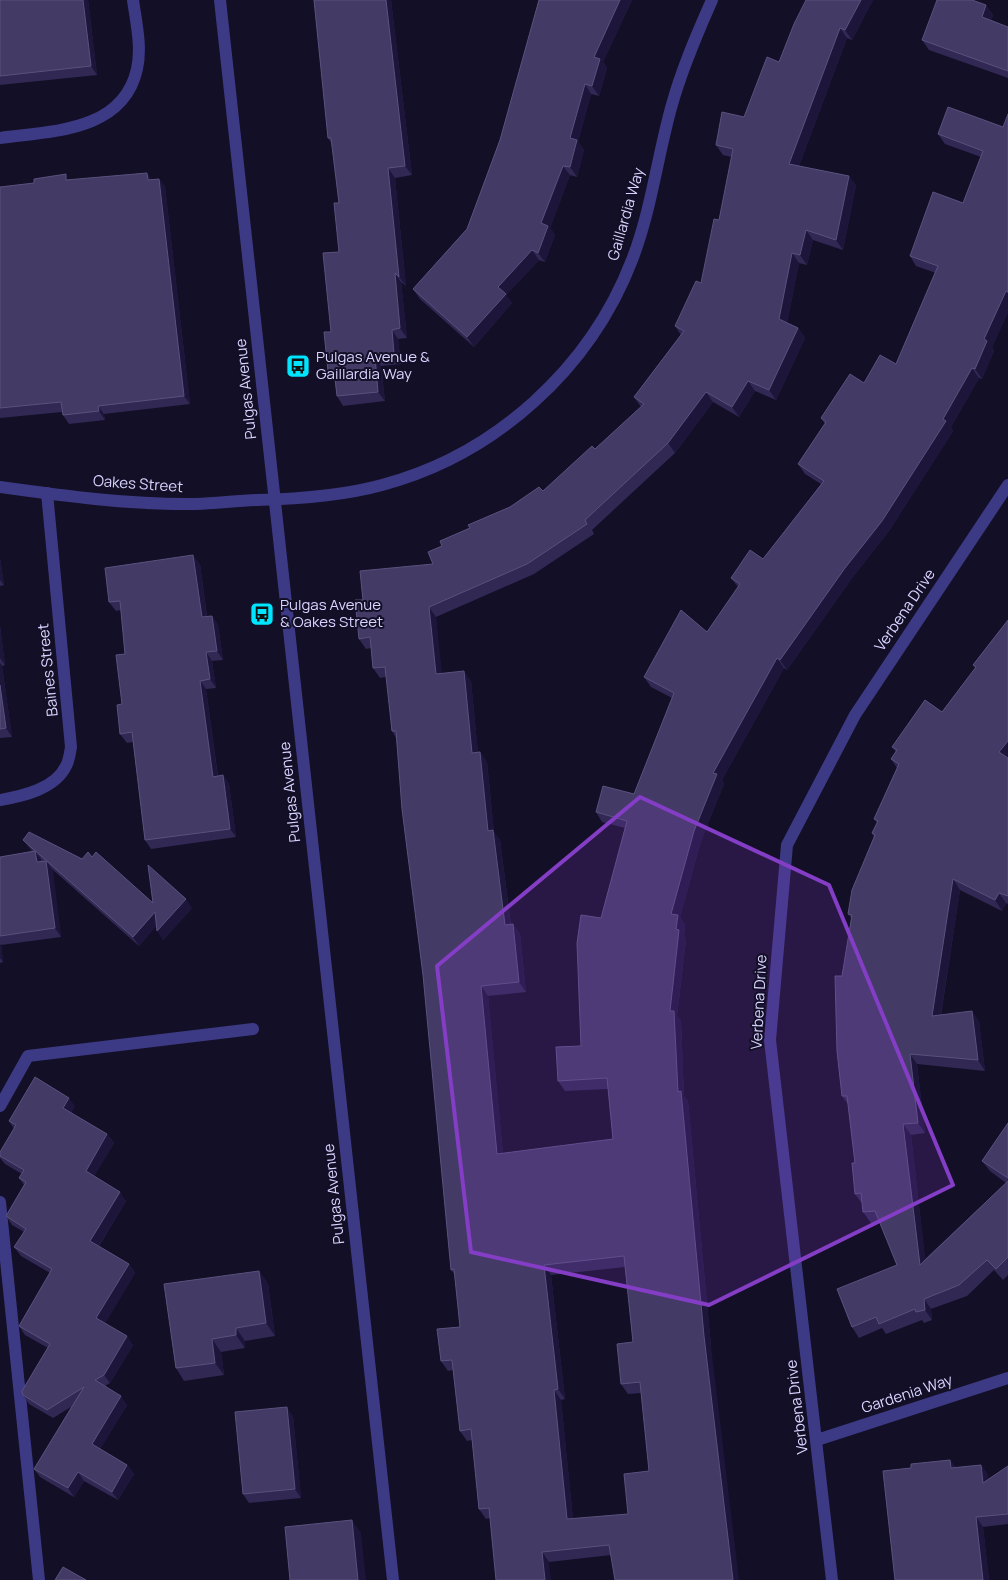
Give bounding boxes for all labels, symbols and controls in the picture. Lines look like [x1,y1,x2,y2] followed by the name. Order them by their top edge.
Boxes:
[602,165,649,263] street label: Gaillardia Way
[230,338,261,440] street label: Pulgas Avenue
[316,346,430,384] place label: Pulgas Avenue & Gaillardia Way
[285,353,311,379] bus stop icon: Pulgas Avenue & Gaillardia Way
[92,470,184,497] street label: Oakes Street
[869,564,940,655] street label: Verbena Drive
[280,594,383,632] place label: Pulgas Avenue & Oakes Street
[249,601,275,627] bus stop icon: Pulgas Avenue & Oakes Street
[32,622,63,718] street label: Baines Street
[274,741,305,843] street label: Pulgas Avenue
[746,954,771,1050] street label: Verbena Drive
[318,1143,349,1245] street label: Pulgas Avenue
[780,1358,813,1456] street label: Verbena Drive
[859,1369,955,1418] street label: Gardenia Way

